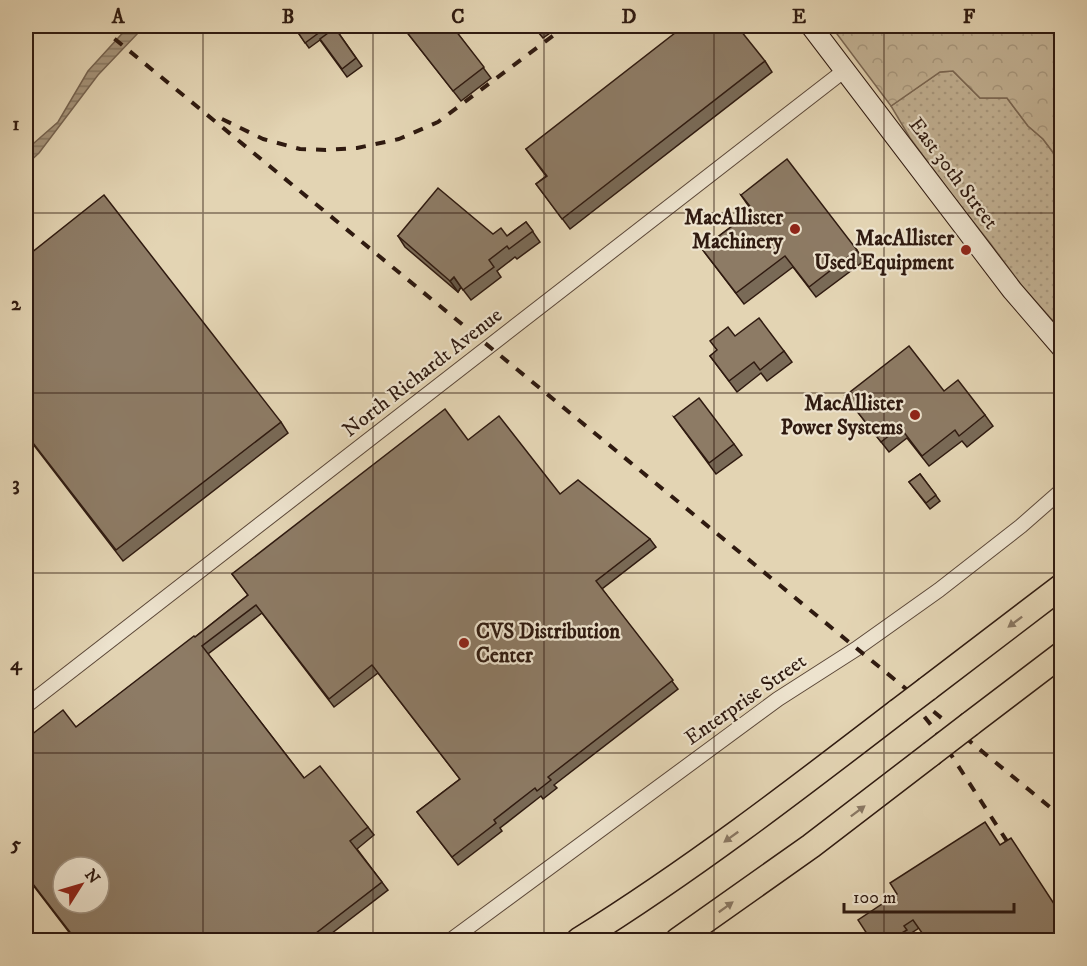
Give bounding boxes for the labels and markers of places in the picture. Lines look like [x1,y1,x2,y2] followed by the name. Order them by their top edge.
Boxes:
[684,205,784,255] place label: MacAllister Machinery
[788,222,802,236] marker: MacAllister Machinery
[814,226,955,276] place label: MacAllister Used Equipment
[959,243,973,257] marker: MacAllister Used Equipment
[781,391,904,441] place label: MacAllister Power Systems
[908,408,922,422] marker: MacAllister Power Systems
[476,619,621,669] place label: CVS Distribution Center
[457,636,471,650] marker: CVS Distribution Center

